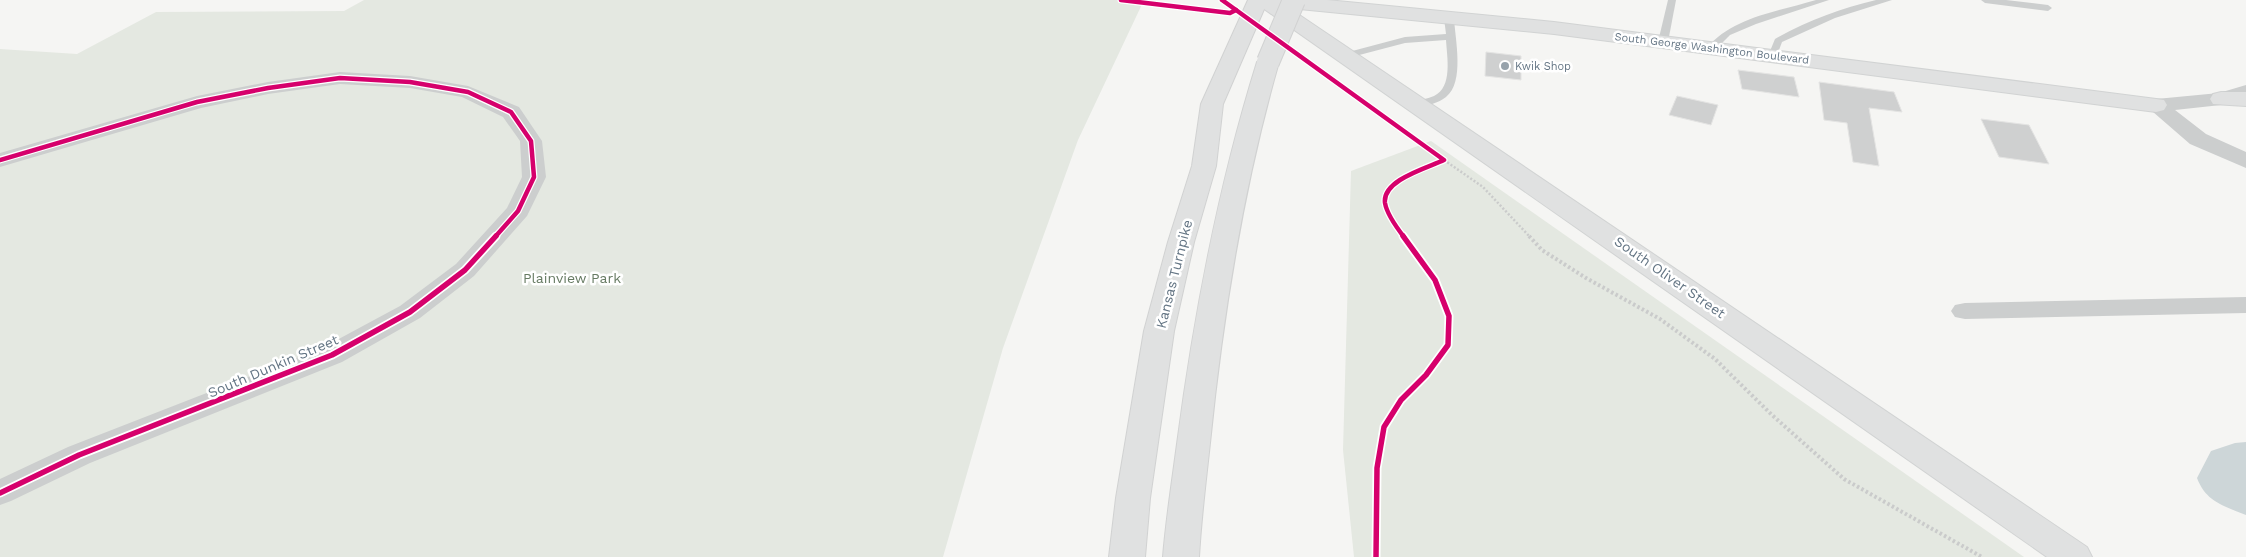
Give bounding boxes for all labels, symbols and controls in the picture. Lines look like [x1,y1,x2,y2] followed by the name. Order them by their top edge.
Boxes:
[1614,30,1810,67] street label: South George Washington Boulevard
[1499,60,1511,72] marker: Kwik Shop
[1515,60,1571,73] place label: Kwik Shop
[1153,218,1195,330] street label: Kansas Turnpike
[1612,233,1729,321] street label: South Oliver Street
[523,270,621,286] park label: Plainview Park
[205,331,341,401] street label: South Dunkin Street

